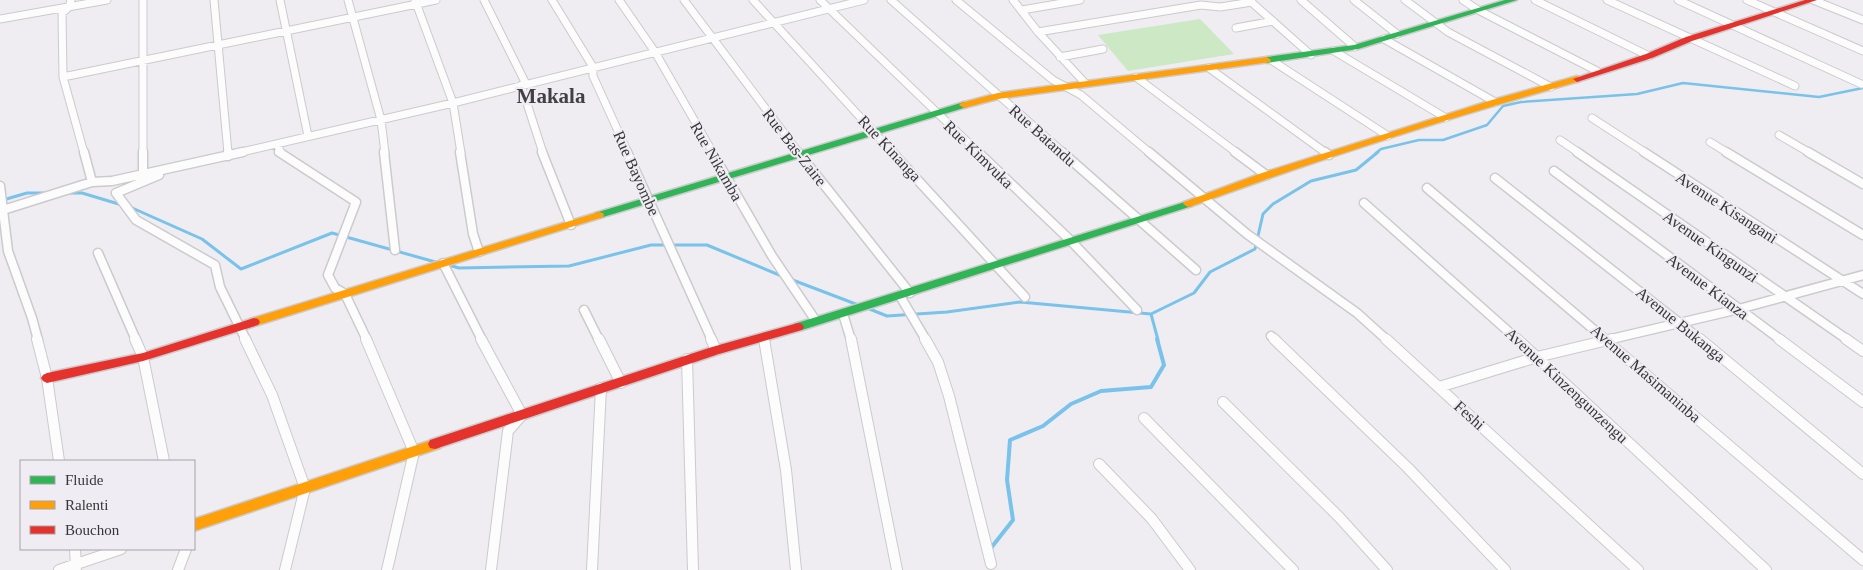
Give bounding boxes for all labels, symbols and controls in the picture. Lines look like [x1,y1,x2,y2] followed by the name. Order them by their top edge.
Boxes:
[517,84,586,108] district label: Makala
[1006,101,1079,169] street label: Rue Batandu
[759,105,830,189] street label: Rue Bas-Zaire
[854,112,924,186] street label: Rue Kinanga
[941,117,1017,192] street label: Rue Kimvuka
[687,119,746,204] street label: Rue Nikamba
[609,128,663,219] street label: Rue Bayombe
[1672,168,1781,248] street label: Avenue Kisangani
[1659,207,1762,287] street label: Avenue Kingunzi
[1664,250,1752,323] street label: Avenue Kianza
[1632,283,1729,366] street label: Avenue Bukanga
[1587,321,1704,426] street label: Avenue Masimaninba
[1501,324,1631,447] street label: Avenue Kinzengunzengu
[1451,397,1489,434] street label: Feshi
[20,460,195,550] legend
[65,472,104,488] text: Fluide
[65,497,108,513] text: Ralenti
[65,522,120,538] text: Bouchon

